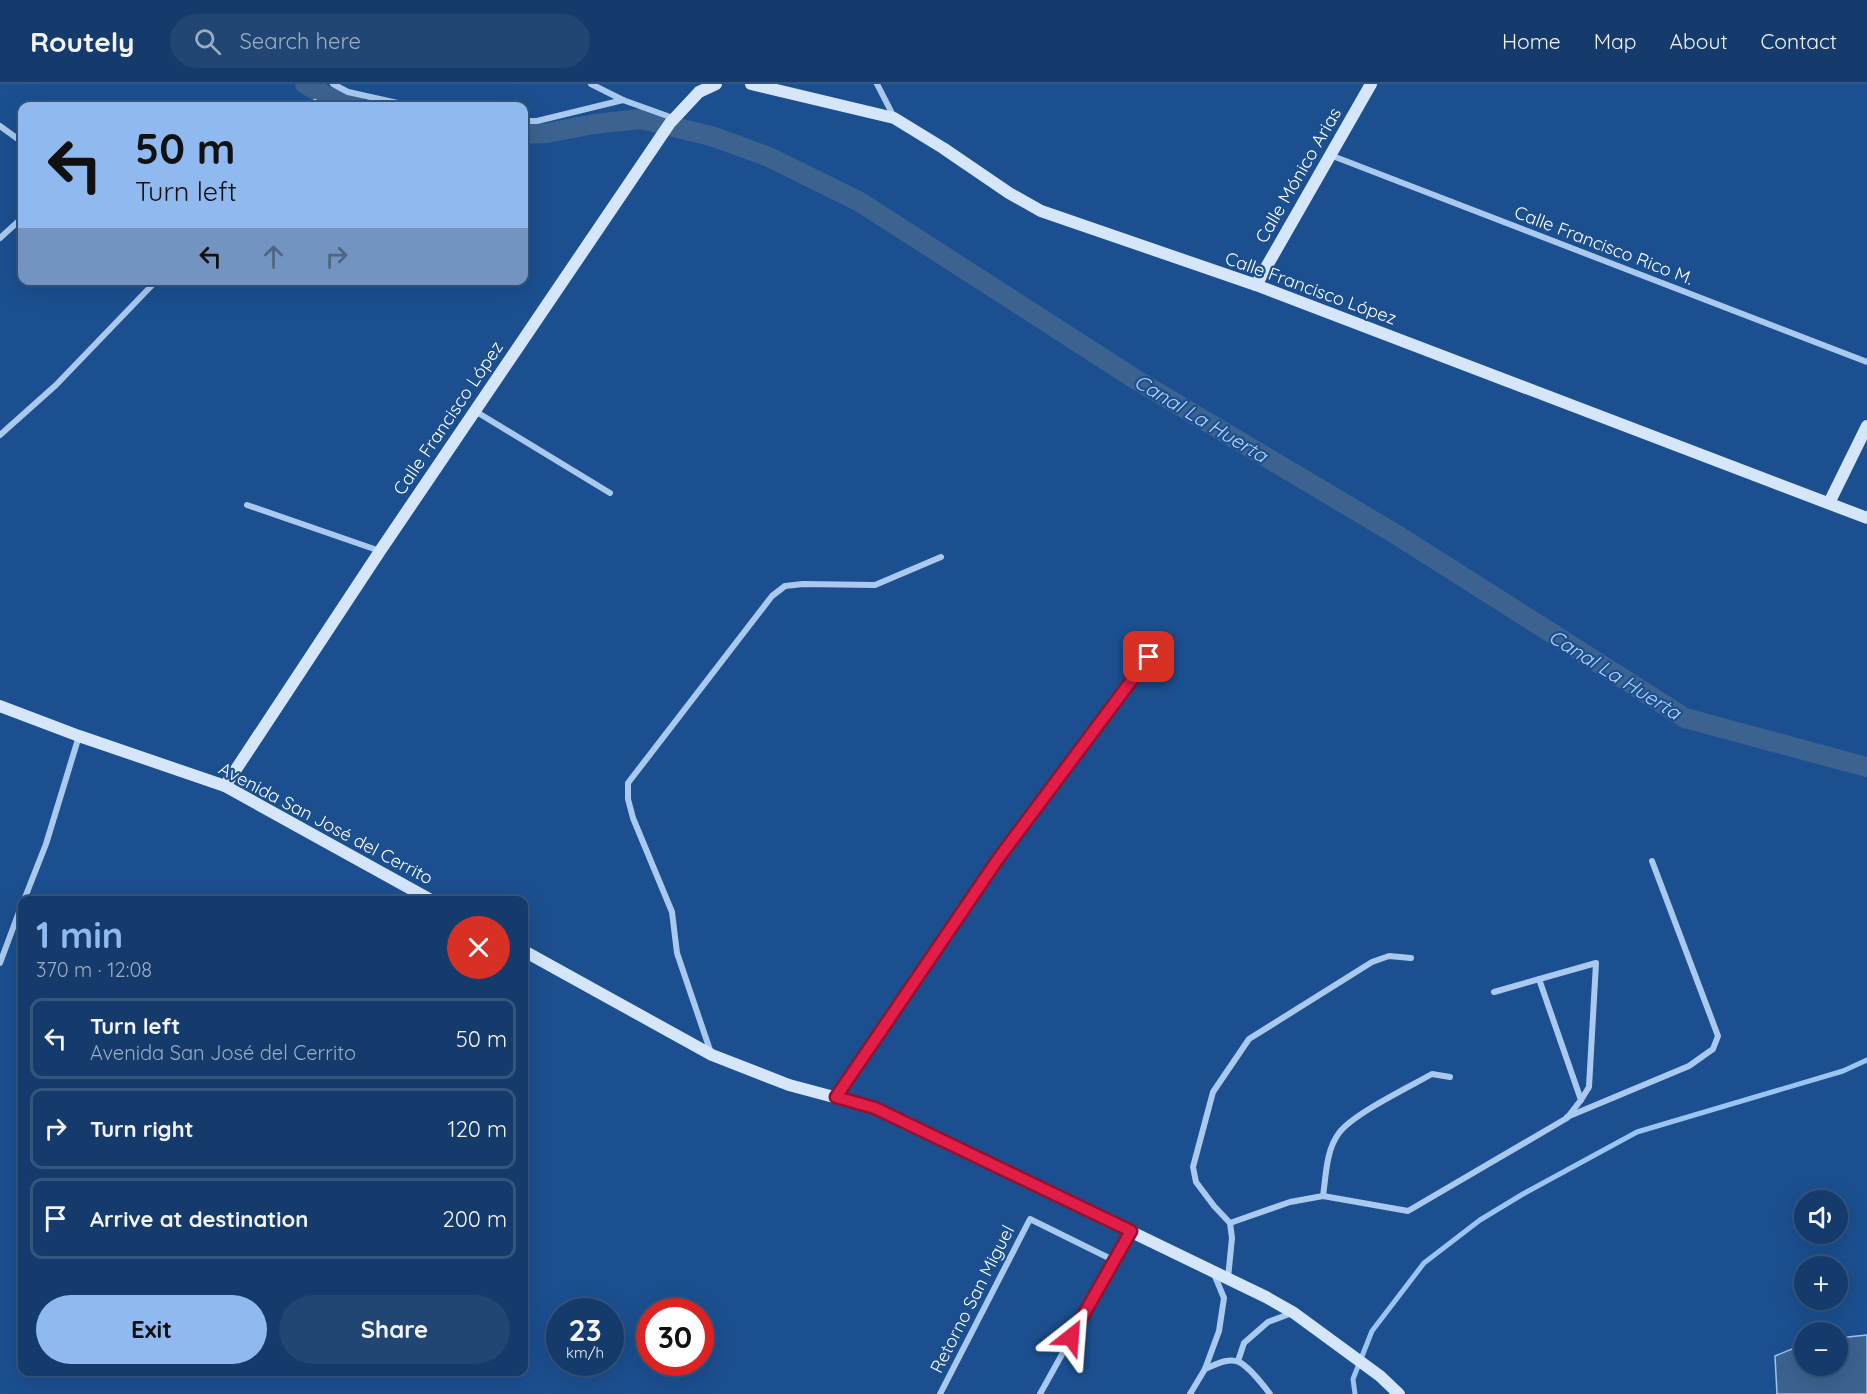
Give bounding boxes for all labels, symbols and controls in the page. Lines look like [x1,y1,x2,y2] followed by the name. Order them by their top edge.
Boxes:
[170,14,590,68] search box
[30,24,134,59] text: Routely
[191,25,224,58] icon: search
[239,27,361,55] text: Search here
[1502,28,1561,54] text: Home
[1594,28,1637,54] text: Map
[1670,28,1728,54] text: About
[1761,28,1837,54] text: Contact
[1250,103,1346,247] street label: Calle Mónico Arias
[135,122,235,175] text: 50 m
[36,126,114,204] icon: left
[135,174,237,208] text: Turn left
[1511,200,1697,290] street label: Calle Francisco Rico M.
[194,240,227,273] icon: left
[257,240,290,273] icon: ahead
[320,240,353,273] icon: right
[1222,246,1400,330] street label: Calle Francisco López
[388,337,508,499] street label: Calle Francisco López
[1130,368,1274,469] water label: Canal La Huerta
[1544,623,1687,726] water label: Canal La Huerta
[1123,631,1174,682] pin
[1132,640,1165,673] icon: arrive
[215,757,437,889] street label: Avenida San José del Cerrito
[36,912,123,957] text: 1 min
[447,916,510,979] button: close
[36,957,152,982] text: 370 m · 12:08
[90,1012,180,1040] text: Turn left
[39,1022,72,1055] icon: left
[456,1025,507,1053] text: 50 m
[90,1040,356,1065] text: Avenida San José del Cerrito
[39,1112,72,1145] icon: right
[90,1115,194,1143] text: Turn right
[448,1115,507,1143] text: 120 m
[1794,1190,1848,1376] map controls
[1794,1190,1848,1244] button: sound
[39,1202,72,1235] icon: arrive
[90,1205,308,1233] text: Arrive at destination
[443,1205,507,1233] text: 200 m
[925,1221,1019,1377] street label: Retorno San Miguel
[1794,1256,1848,1310] button: +
[36,1295,267,1364] button: Exit
[279,1295,510,1364] button: Share
[636,1298,714,1376] speed limit sign: 30
[1039,1305,1103,1369] position arrow
[568,1311,602,1349] text: 23
[1794,1322,1848,1376] button: −
[566,1343,604,1362] text: km/h

